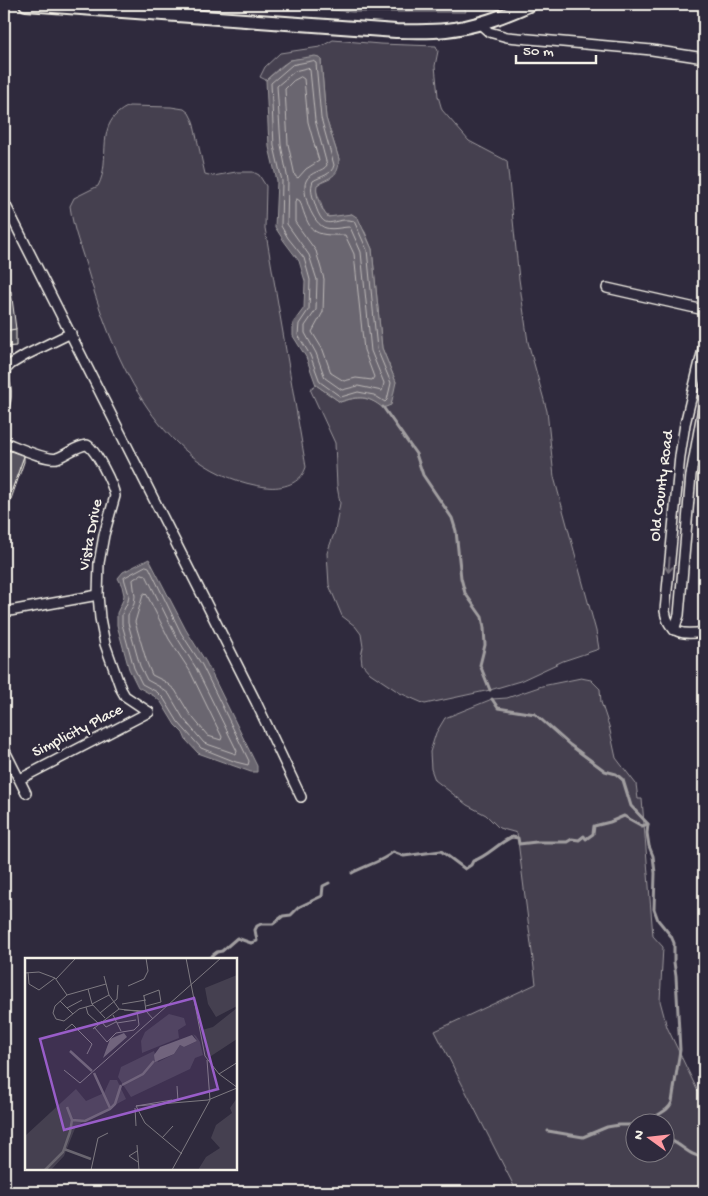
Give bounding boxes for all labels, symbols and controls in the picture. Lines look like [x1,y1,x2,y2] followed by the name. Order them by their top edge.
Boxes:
[516,32,596,64] scale bar
[523,43,554,61] text: 50 m
[647,428,679,543] street label: Old County Road
[76,497,108,573] street label: Vista Drive
[665,557,674,573] one-way arrow
[30,701,127,763] street label: Simplicity Place
[25,958,238,1171] inset map
[626,1114,676,1164] north arrow
[630,1129,649,1142] text: N

